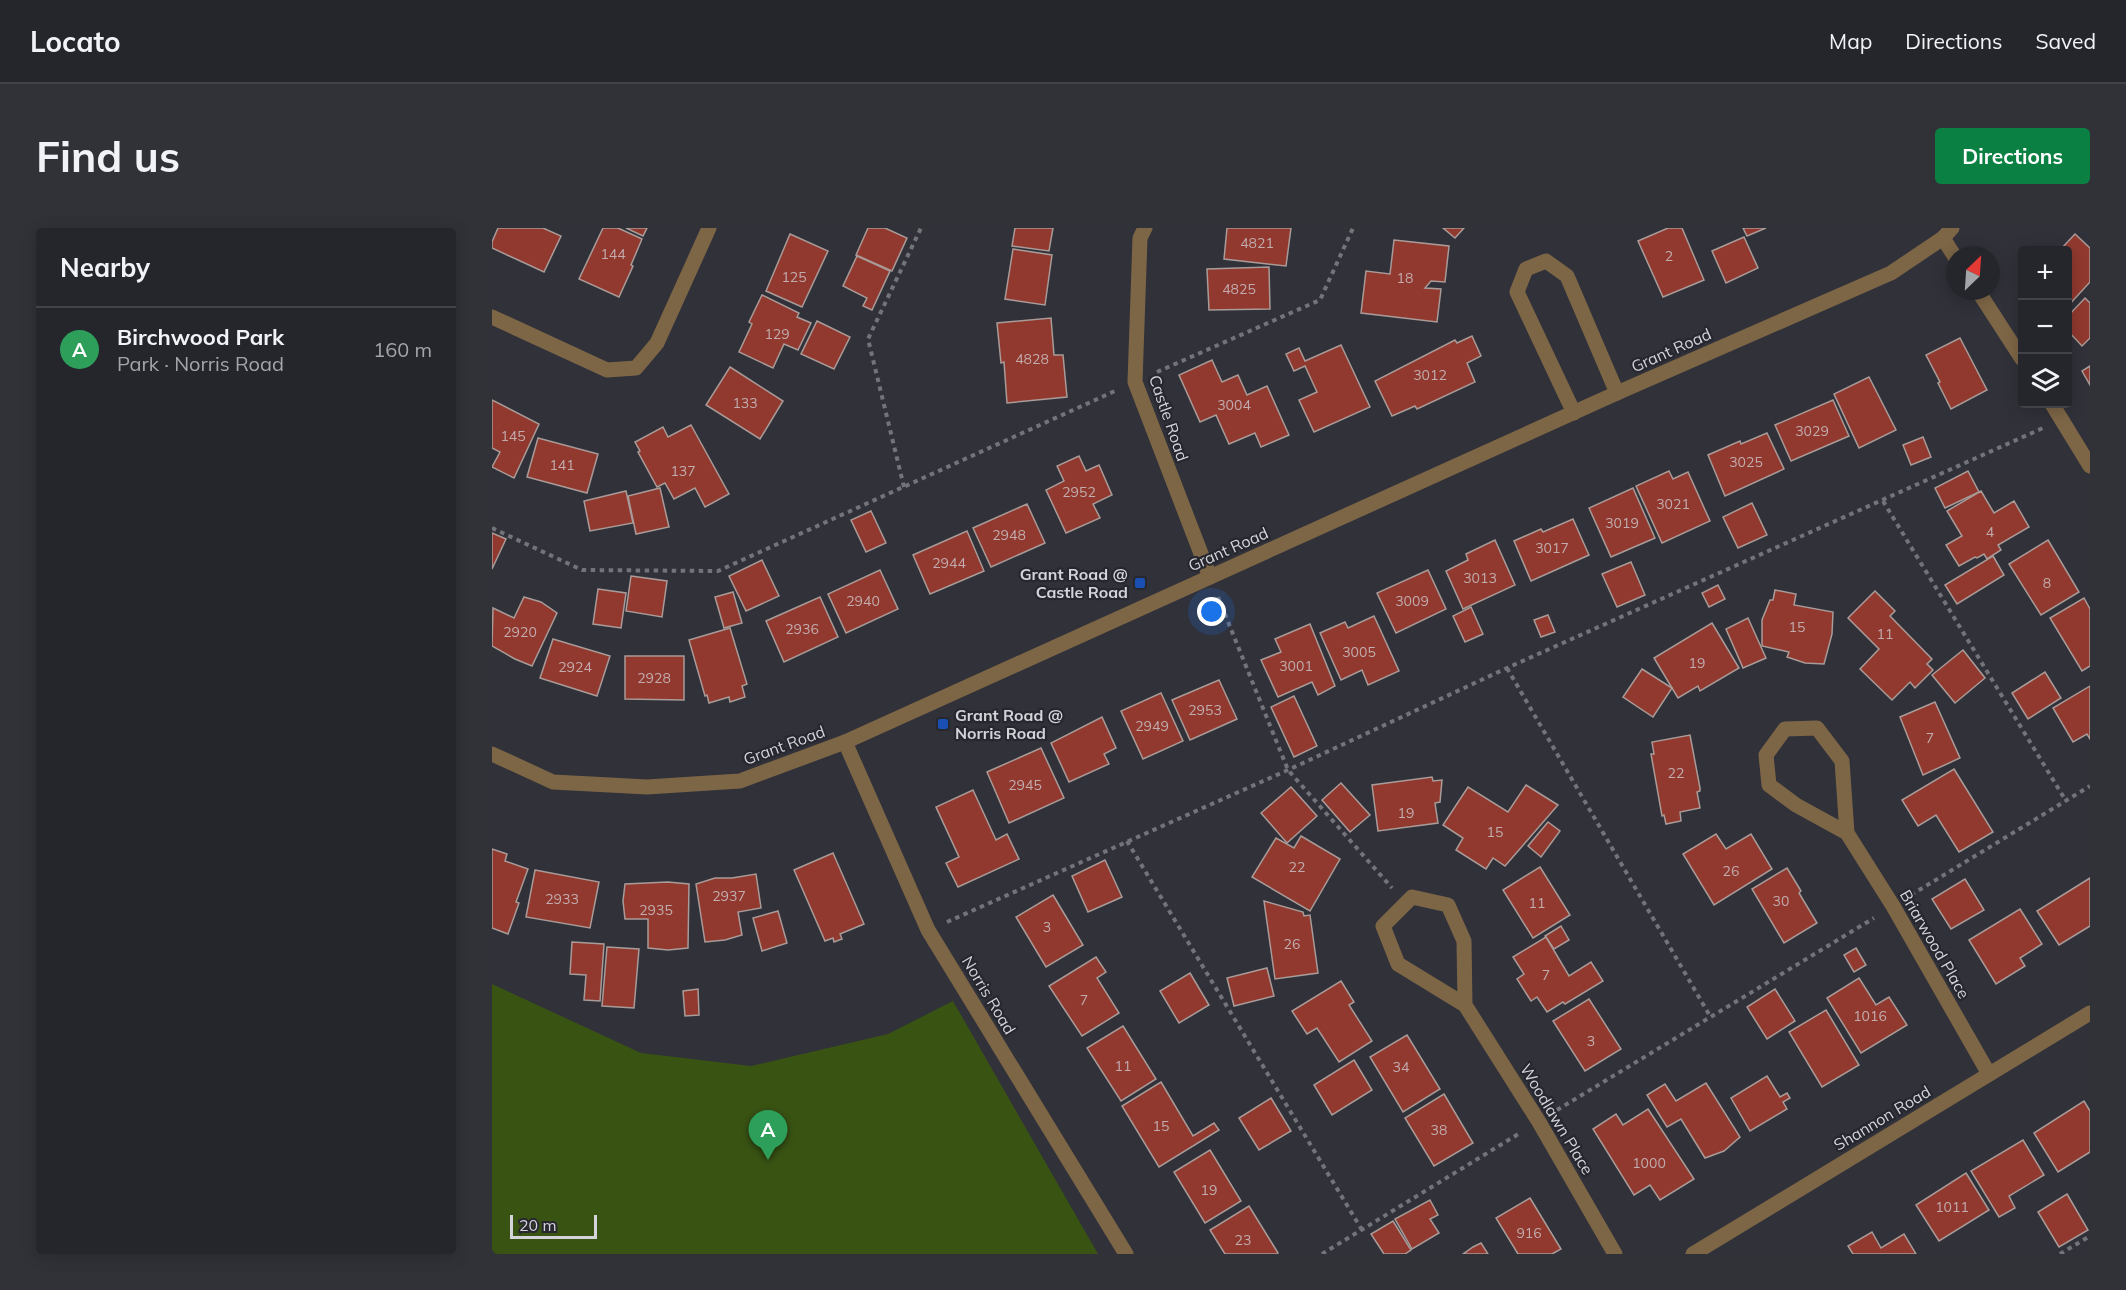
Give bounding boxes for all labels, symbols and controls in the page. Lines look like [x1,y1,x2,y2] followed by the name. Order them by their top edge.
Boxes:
[30,24,121,59] text: Locato
[1829,28,1872,54] text: Map
[1905,28,2002,54] text: Directions
[2035,28,2096,54] text: Saved
[1935,128,2090,184] button: Directions
[36,130,180,183] text: Find us
[1240,234,1274,252] house number: 4821
[600,245,626,263] house number: 144
[1946,246,2000,300] north arrow
[2018,246,2072,408] map controls
[2018,246,2072,300] button: +
[1665,247,1673,265] house number: 2
[60,251,150,284] text: Nearby
[781,268,807,286] house number: 125
[1397,269,1413,287] house number: 18
[1222,280,1256,298] house number: 4825
[2018,300,2072,354] button: −
[117,323,284,351] text: Birchwood Park
[1628,323,1714,377] street label: Grant Road
[764,325,790,343] house number: 129
[72,337,87,362] text: A
[373,337,432,362] text: 160 m
[1015,350,1049,368] house number: 4828
[117,351,284,376] text: Park · Norris Road
[2018,354,2072,408] button: layers
[1413,366,1447,384] house number: 3012
[1145,372,1193,464] street label: Castle Road
[732,394,758,412] house number: 133
[1217,396,1251,414] house number: 3004
[1795,422,1829,440] house number: 3029
[500,427,526,445] house number: 145
[1729,453,1763,471] house number: 3025
[549,456,575,474] house number: 141
[670,462,696,480] house number: 137
[1062,483,1096,501] house number: 2952
[1656,495,1690,513] house number: 3021
[1605,514,1639,532] house number: 3019
[1185,522,1271,576] street label: Grant Road
[1986,523,1995,541] house number: 4
[992,526,1026,544] house number: 2948
[1535,539,1569,557] house number: 3017
[932,554,966,572] house number: 2944
[1020,564,1128,602] place label: Grant Road @ Castle Road
[1463,569,1497,587] house number: 3013
[2043,574,2051,592] house number: 8
[1133,576,1147,590] marker: Grant Road @ Castle Road
[846,592,880,610] house number: 2940
[1395,592,1429,610] house number: 3009
[1197,597,1226,626] your location
[1789,618,1805,636] house number: 15
[785,620,819,638] house number: 2936
[503,623,537,641] house number: 2920
[1877,625,1893,643] house number: 11
[1342,643,1376,661] house number: 3005
[1689,654,1705,672] house number: 19
[1279,657,1313,675] house number: 3001
[558,658,592,676] house number: 2924
[637,669,671,687] house number: 2928
[1188,701,1222,719] house number: 2953
[955,705,1063,743] place label: Grant Road @ Norris Road
[936,717,950,731] marker: Grant Road @ Norris Road
[1135,717,1169,735] house number: 2949
[740,721,828,769] street label: Grant Road
[1926,729,1934,747] house number: 7
[1668,764,1684,782] house number: 22
[1008,776,1042,794] house number: 2945
[1398,804,1414,822] house number: 19
[1487,823,1503,841] house number: 15
[1289,858,1305,876] house number: 22
[1723,862,1739,880] house number: 26
[1896,886,1974,1002] street label: Briarwood Place
[712,887,746,905] house number: 2937
[545,890,579,908] house number: 2933
[1773,892,1789,910] house number: 30
[1529,894,1545,912] house number: 11
[639,901,673,919] house number: 2935
[1043,918,1051,936] house number: 3
[1284,935,1300,953] house number: 26
[958,952,1020,1038] street label: Norris Road
[1542,966,1550,984] house number: 7
[1080,991,1088,1009] house number: 7
[1853,1007,1887,1025] house number: 1016
[1587,1032,1595,1050] house number: 3
[1115,1057,1131,1075] house number: 11
[1393,1058,1410,1076] house number: 34
[1516,1060,1598,1178] street label: Woodlawn Place
[1830,1081,1934,1155] street label: Shannon Road
[748,1110,788,1160] pin: A
[1153,1117,1169,1135] house number: 15
[1431,1121,1447,1139] house number: 38
[1632,1154,1666,1172] house number: 1000
[1201,1181,1217,1199] house number: 19
[1935,1198,1969,1216] house number: 1011
[510,1212,597,1240] scale bar
[519,1215,556,1235] text: 20 m
[1516,1224,1542,1242] house number: 916
[1235,1231,1251,1249] house number: 23

